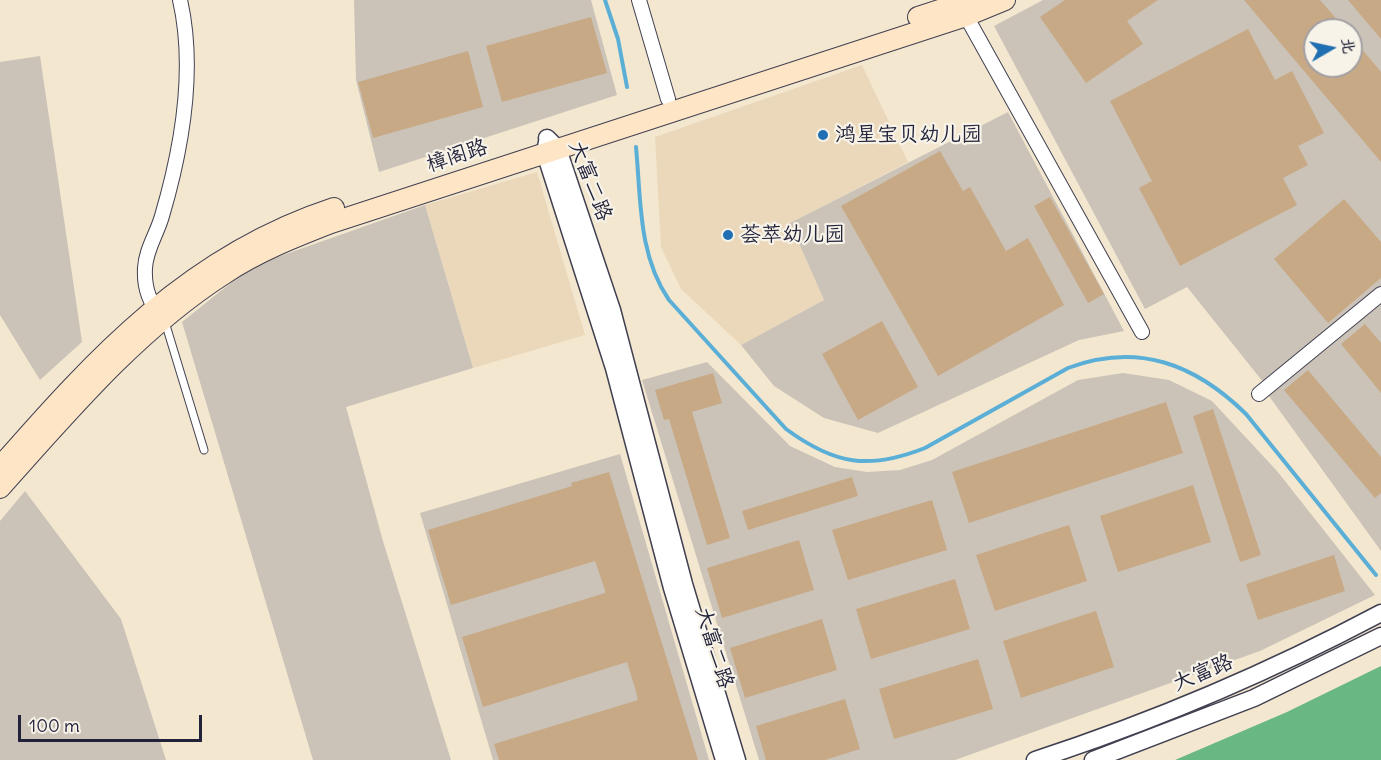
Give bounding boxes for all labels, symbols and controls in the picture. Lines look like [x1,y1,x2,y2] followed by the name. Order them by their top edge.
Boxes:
[1303,18,1363,78] north arrow
[1338,36,1360,55] text: 北
[835,122,982,148] place label: 鸿星宝贝幼儿园
[816,128,830,142] marker: 鸿星宝贝幼儿园
[423,134,491,178] street label: 樟阁路
[563,137,617,225] street label: 大富二路
[740,222,845,248] place label: 荟萃幼儿园
[721,228,735,242] marker: 荟萃幼儿园
[690,604,738,692] street label: 大富二路
[1169,649,1237,697] street label: 大富路
[21,703,206,741] scale bar
[29,714,80,737] text: 100 m

